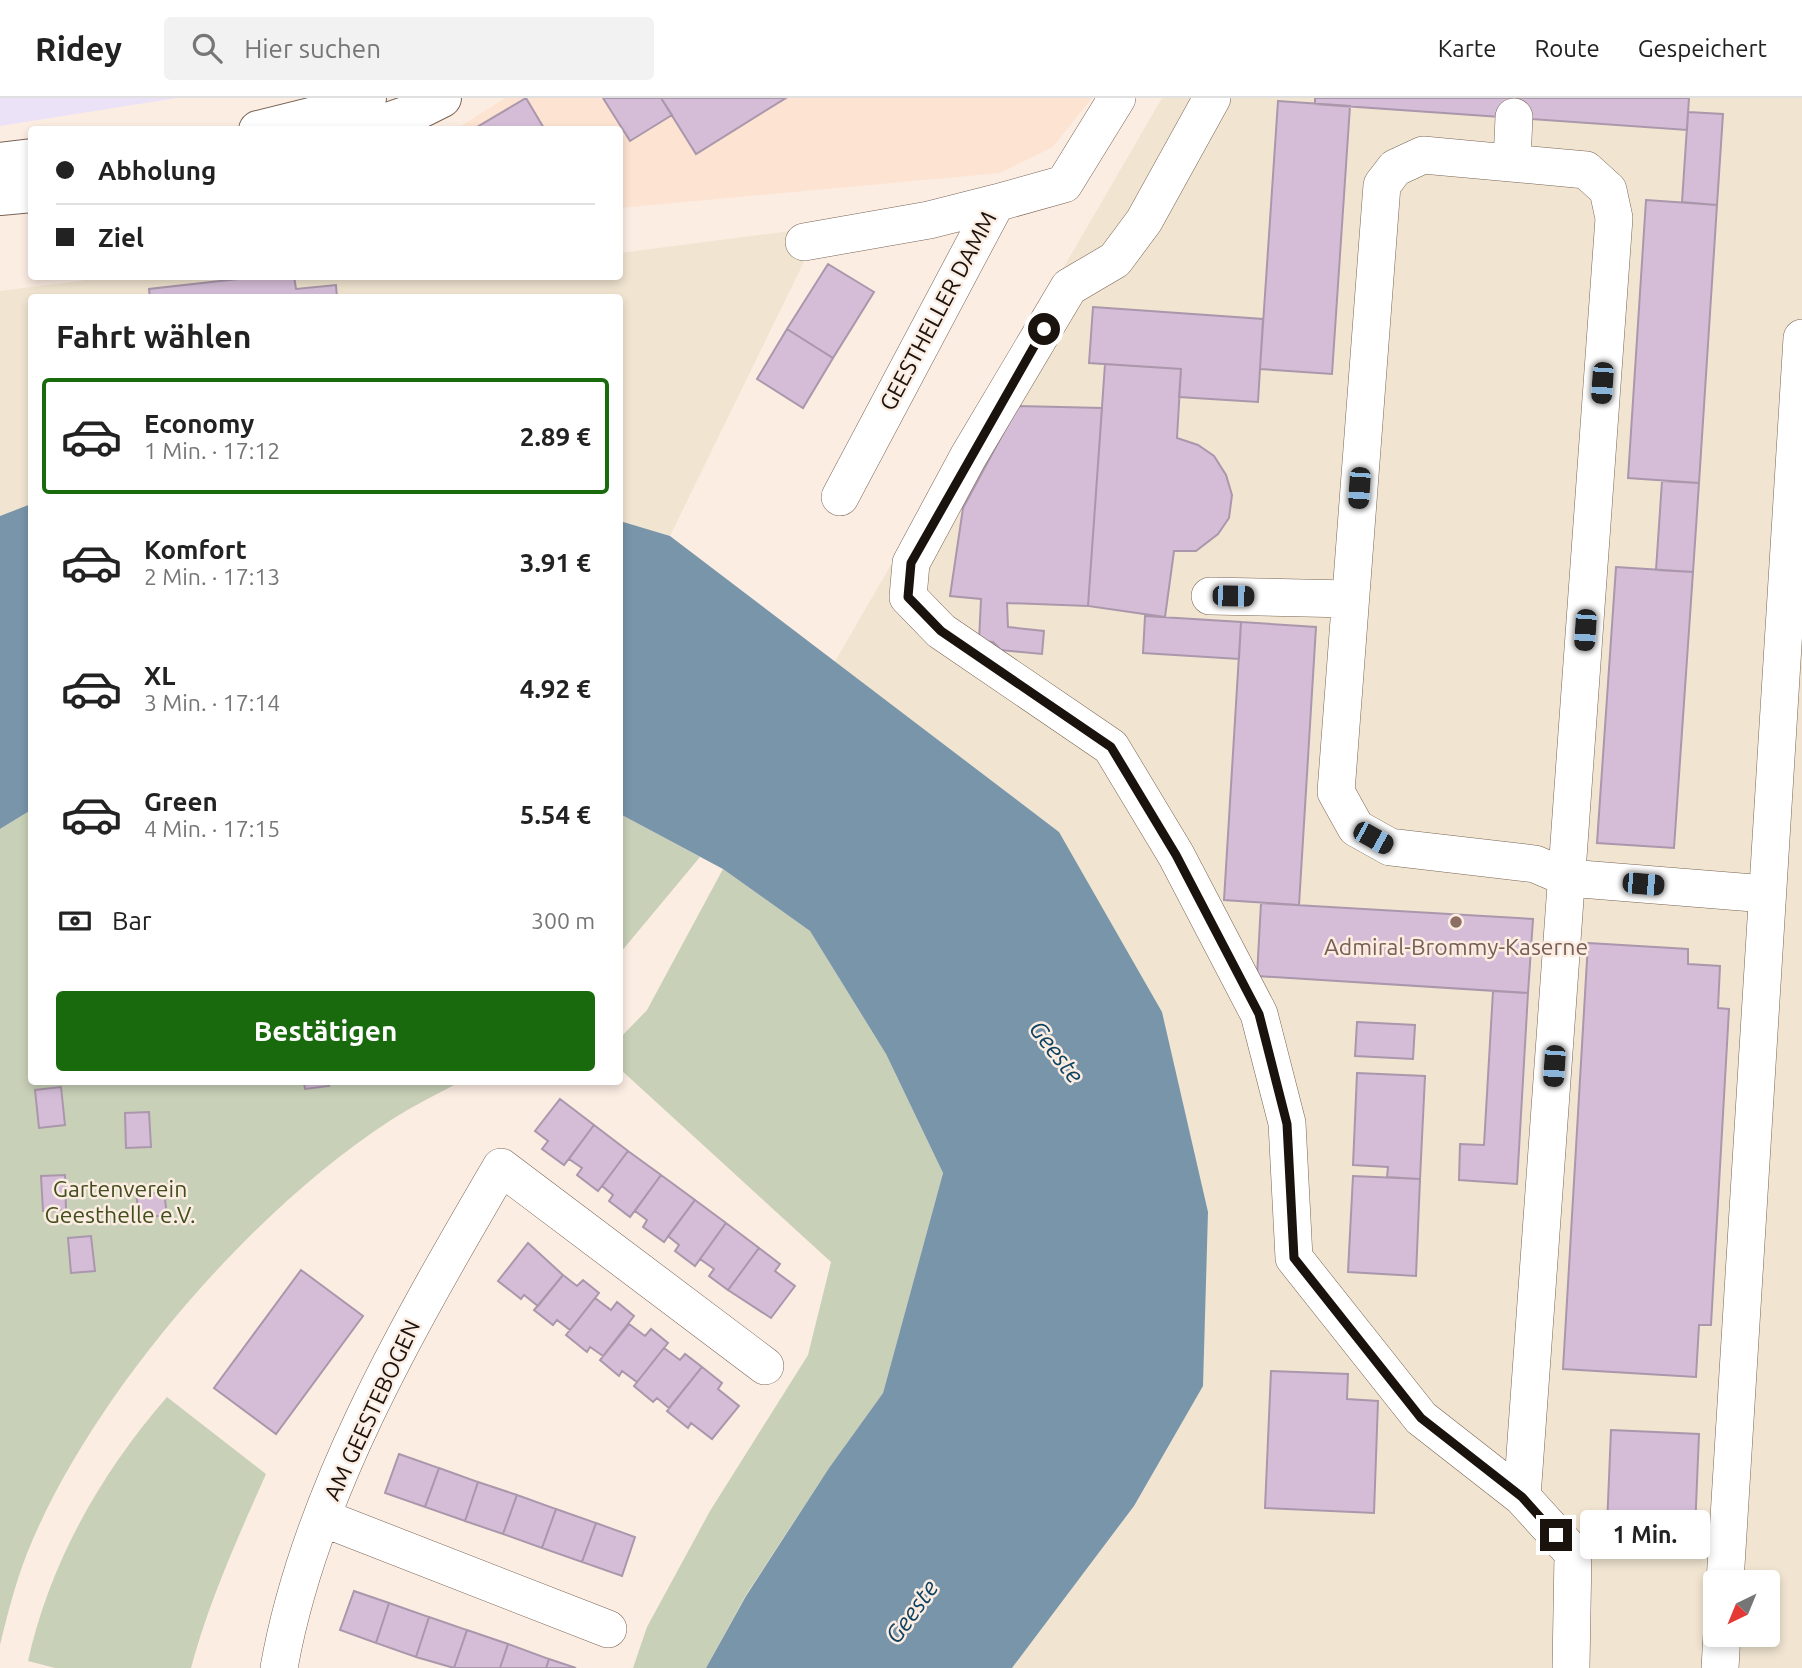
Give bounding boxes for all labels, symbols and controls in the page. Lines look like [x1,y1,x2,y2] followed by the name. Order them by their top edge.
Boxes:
[164,17,654,80] search box
[188,29,226,67] icon: search
[35,30,122,67] text: Ridey
[244,34,381,63] text: Hier suchen
[1438,35,1496,62] text: Karte
[1534,35,1600,62] text: Route
[1638,35,1767,62] text: Gespeichert
[98,156,216,185] text: Abholung
[874,207,1001,414] street label: GEESTHELLER DAMM
[98,223,144,252] text: Ziel
[1028,313,1060,345] route start
[56,318,251,354] text: Fahrt wählen
[1591,361,1614,405] car
[60,405,123,468] icon: car
[144,409,254,438] text: Economy
[520,422,591,451] text: 2.89 €
[144,438,280,463] text: 1 Min. · 17:12
[1348,466,1371,510] car
[60,531,123,594] icon: car
[144,535,247,564] text: Komfort
[520,548,591,577] text: 3.91 €
[144,564,280,589] text: 2 Min. · 17:13
[1212,585,1255,607] car
[1574,608,1597,652] car
[60,657,123,720] icon: car
[144,661,175,690] text: XL
[520,674,591,703] text: 4.92 €
[144,690,280,715] text: 3 Min. · 17:14
[60,783,123,846] icon: car
[144,787,218,816] text: Green
[520,800,591,829] text: 5.54 €
[144,816,280,841] text: 4 Min. · 17:15
[1350,819,1397,857] car
[1622,872,1665,896] car
[56,902,94,940] icon: cash
[112,906,152,935] text: Bar
[531,908,595,933] text: 300 m
[1448,914,1464,930] marker: Admiral-Brommy-Kaserne
[1324,934,1588,959] place label: Admiral-Brommy-Kaserne
[56,991,595,1071] button: Bestätigen
[1024,1015,1089,1088] water label: Geeste
[1543,1044,1566,1088] car
[44,1176,196,1227] park label: Gartenverein Geesthelle e.V.
[319,1316,424,1504] street label: AM GEESTEBOGEN
[1580,1510,1710,1560] callout: 1 Min.
[1540,1519,1572,1551] route end
[1613,1522,1677,1547] text: 1 Min.
[1703,1570,1780,1647] north arrow
[1703,1570,1780,1647] map controls
[880,1575,943,1649] water label: Geeste

